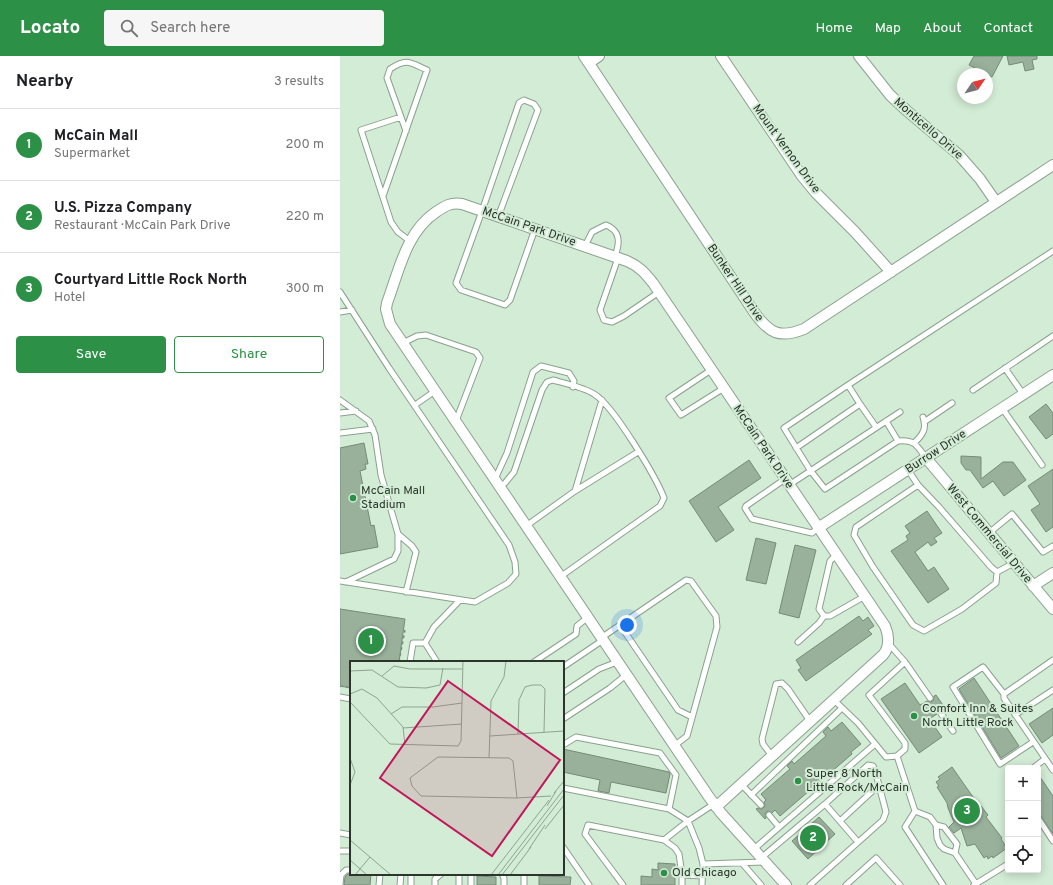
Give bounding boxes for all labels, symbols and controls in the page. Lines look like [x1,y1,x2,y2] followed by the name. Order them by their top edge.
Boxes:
[104,10,384,46] search box
[20,16,80,40] text: Locato
[118,17,140,39] icon: search
[150,19,230,38] text: Search here
[816,20,853,37] text: Home
[875,20,901,37] text: Map
[923,20,962,37] text: About
[984,20,1033,37] text: Contact
[957,68,993,104] north arrow
[16,71,73,93] text: Nearby
[274,74,324,90] text: 3 results
[890,94,966,164] street label: Monticello Drive
[748,101,824,197] street label: Mount Vernon Drive
[54,127,138,146] text: McCain Mall
[26,137,32,153] text: 1
[285,137,324,153] text: 200 m
[54,146,130,162] text: Supermarket
[54,199,192,218] text: U.S. Pizza Company
[480,203,578,251] street label: McCain Park Drive
[25,209,33,225] text: 2
[286,209,324,225] text: 220 m
[54,218,231,234] text: Restaurant · McCain Park Drive
[703,241,767,325] street label: Bunker Hill Drive
[54,271,247,290] text: Courtyard Little Rock North
[25,281,33,297] text: 3
[286,281,324,297] text: 300 m
[54,290,85,306] text: Hotel
[16,336,166,373] button: Save
[174,336,324,373] button: Share
[729,402,797,492] street label: McCain Park Drive
[902,426,970,478] street label: Burrow Drive
[943,481,1035,587] street label: West Commercial Drive
[361,483,425,513] place label: McCain Mall Stadium
[348,493,358,503] marker: McCain Mall Stadium
[617,615,637,635] your location
[358,626,384,656] pin: 1
[350,661,564,875] inset map
[922,701,1033,731] place label: Comfort Inn & Suites North Little Rock
[909,711,919,721] marker: Comfort Inn & Suites North Little Rock
[1005,765,1041,873] map controls
[1005,765,1041,801] button: +
[806,766,909,796] place label: Super 8 North Little Rock/McCain
[793,776,803,786] marker: Super 8 North Little Rock/McCain
[954,796,980,826] pin: 3
[1005,801,1041,837] button: −
[800,823,826,853] pin: 2
[1005,837,1041,873] button: locate
[672,865,737,881] place label: Old Chicago
[659,868,669,878] marker: Old Chicago

